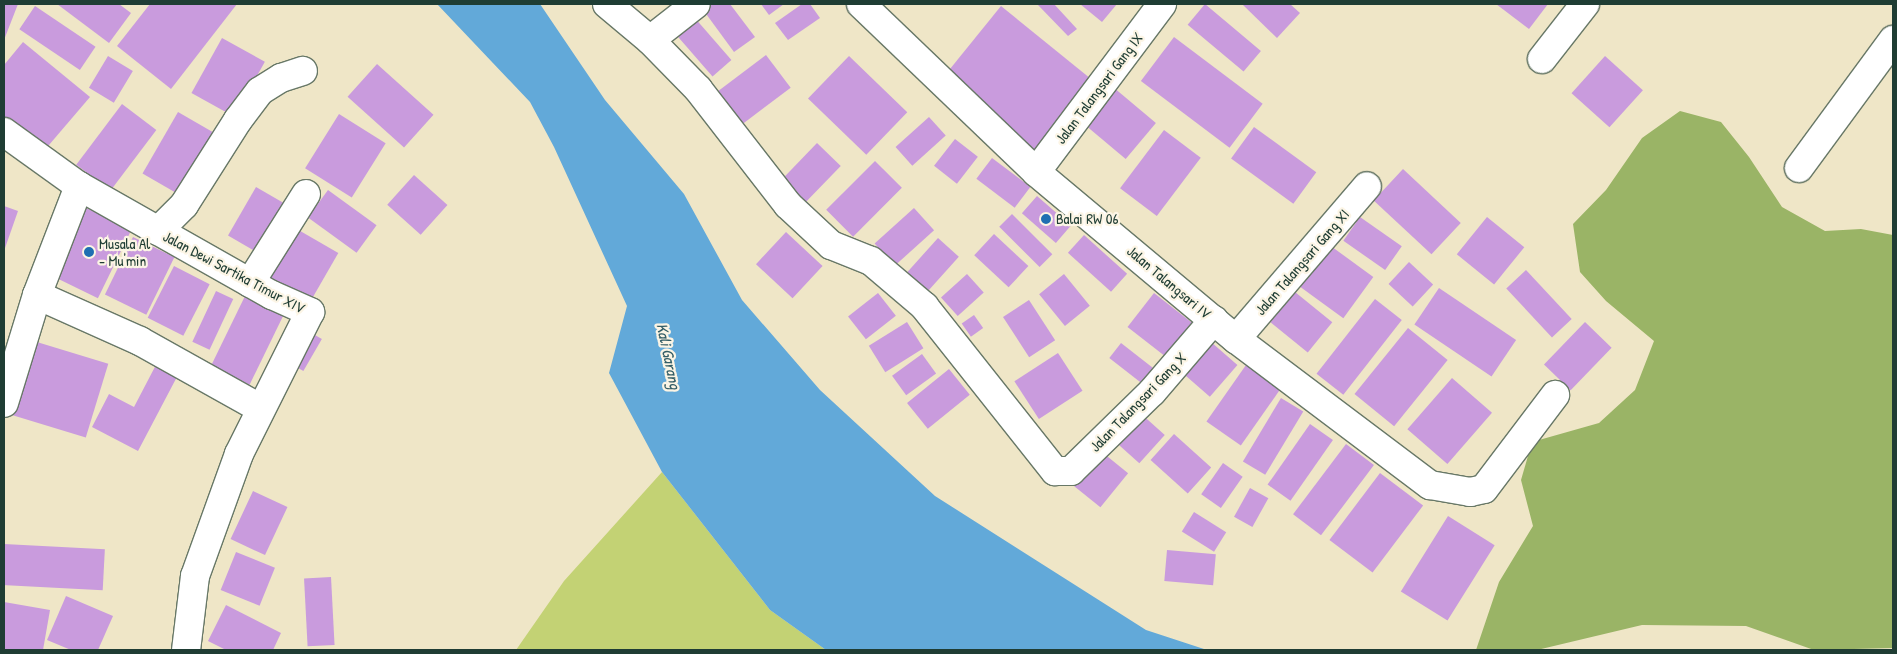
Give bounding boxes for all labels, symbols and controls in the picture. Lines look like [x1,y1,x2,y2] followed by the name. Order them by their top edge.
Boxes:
[1051,29,1147,147] street label: Jalan Talangsari Gang IX
[1251,205,1353,319] street label: Jalan Talangsari Gang XI
[1056,210,1118,228] place label: Balai RW 06
[1040,213,1052,225] marker: Balai RW 06
[160,227,308,317] street label: Jalan Dewi Sartika Timur XIV
[99,234,150,269] place label: Musala Al - Mu'min
[1123,242,1215,322] street label: Jalan Talangsari IV
[83,246,95,258] marker: Musala Al - Mu'min
[653,321,685,391] water label: Kali Garang
[1086,349,1190,455] street label: Jalan Talangsari Gang X

